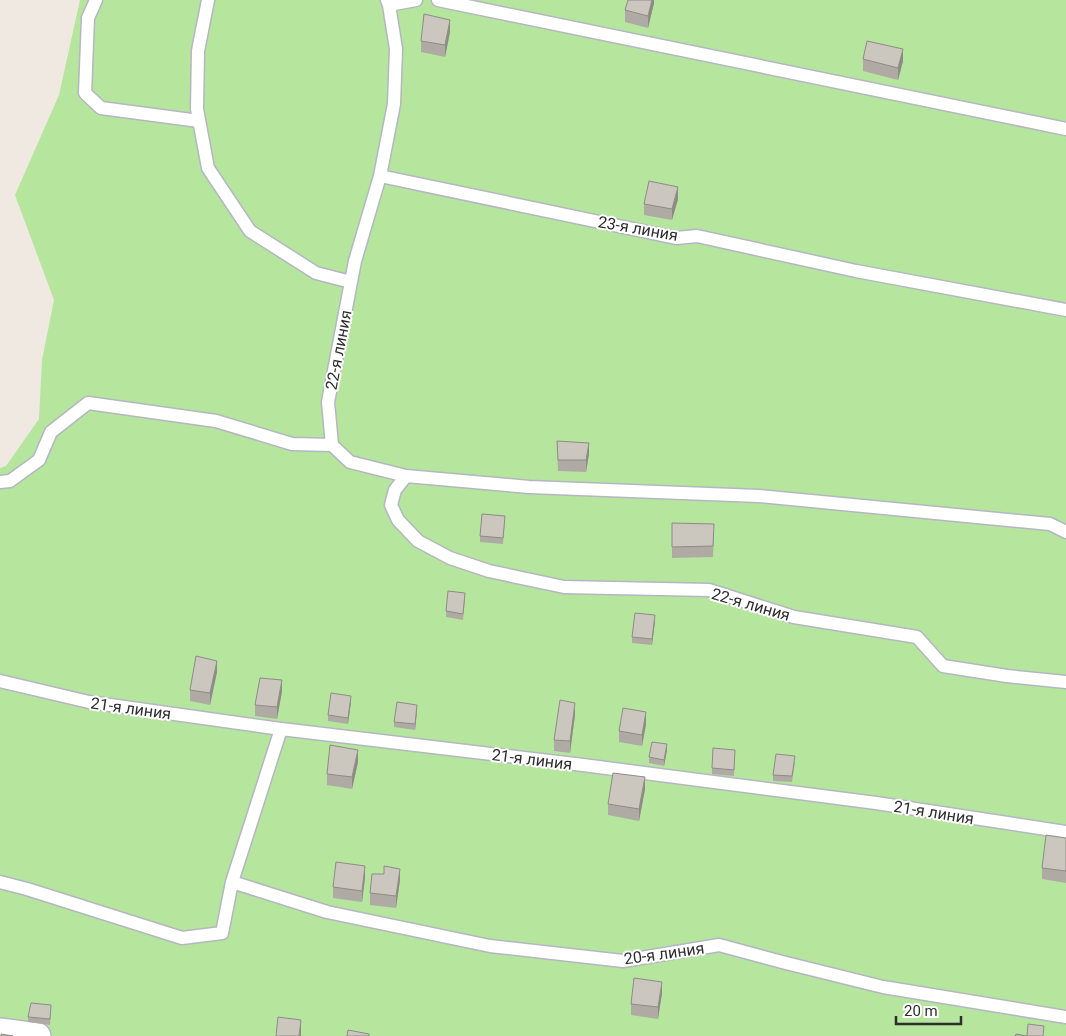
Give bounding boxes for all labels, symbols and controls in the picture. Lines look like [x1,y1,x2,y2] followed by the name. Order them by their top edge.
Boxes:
[596,212,679,245] street label: 23-я линия
[321,309,356,392] street label: 22-я линия
[709,584,792,625] street label: 22-я линия
[90,693,172,724] street label: 21-я линия
[491,745,573,774] street label: 21-я линия
[892,797,975,828] street label: 21-я линия
[623,938,705,969] street label: 20-я линия
[896,994,961,1026] scale bar
[904,1002,938,1020] text: 20 m

